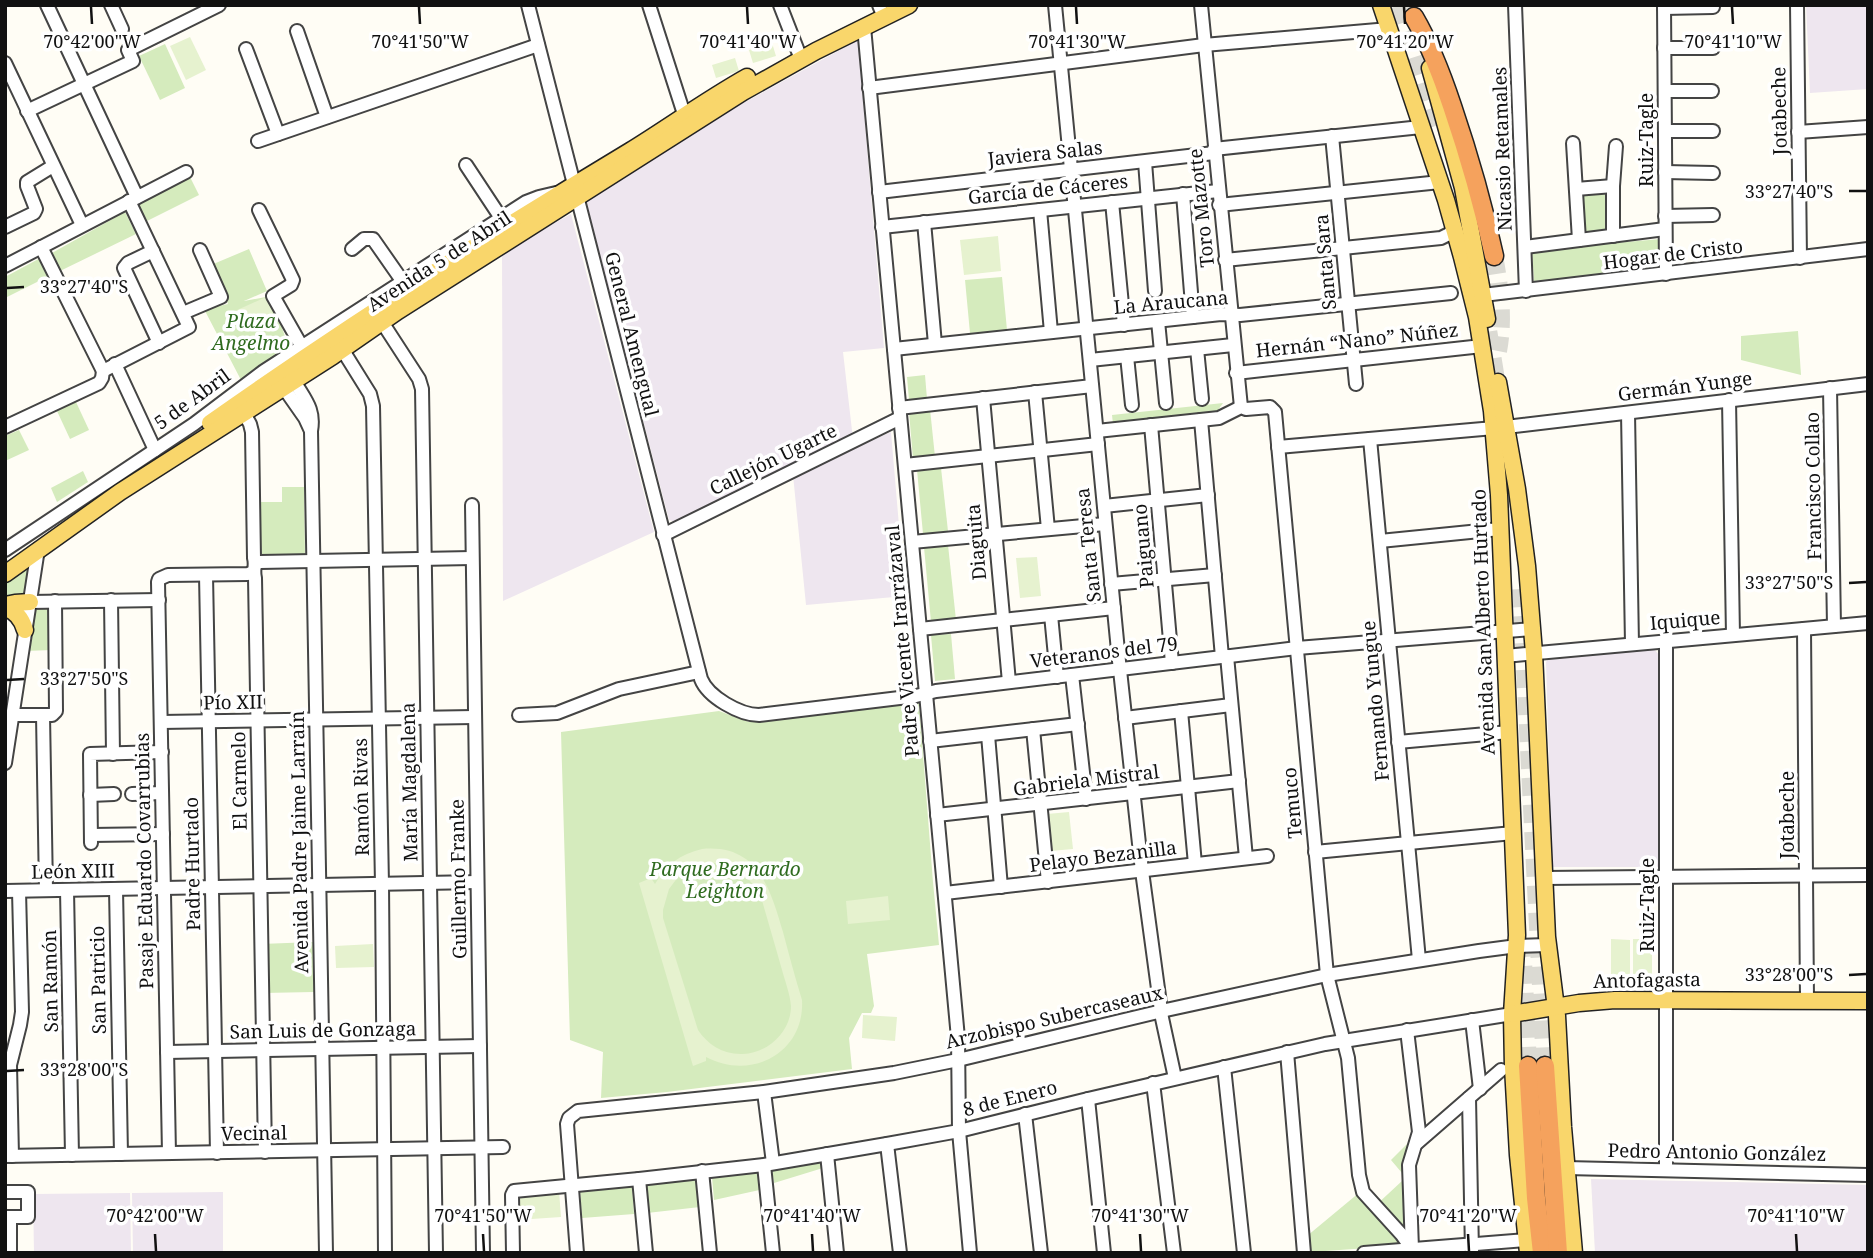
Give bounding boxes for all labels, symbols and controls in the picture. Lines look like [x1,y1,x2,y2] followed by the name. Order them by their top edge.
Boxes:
[43,29,141,53] text: 70°42'00"W
[371,29,469,53] text: 70°41'50"W
[699,29,797,53] text: 70°41'40"W
[1028,29,1126,53] text: 70°41'30"W
[1356,29,1454,53] text: 70°41'20"W
[1684,29,1782,53] text: 70°41'10"W
[1486,66,1518,232] street label: Nicasio Retamales
[1765,67,1793,156] street label: Jotabeche
[1633,93,1659,187] street label: Ruiz-Tagle
[985,134,1104,172] street label: Javiera Salas
[1182,147,1220,269] street label: Toro Mazotte
[967,168,1129,210] street label: García de Cáceres
[1745,179,1833,203] text: 33°27'40"S
[362,204,516,317] street label: Avenida 5 de Abril
[1308,213,1342,311] street label: Santa Sara
[1602,233,1744,275] street label: Hogar de Cristo
[599,249,665,419] street label: General Amengual
[40,274,128,298] text: 33°27'40"S
[1112,284,1230,320] street label: La Araucana
[210,308,290,356] park label: Plaza Angelmo
[1254,316,1460,364] street label: Hernán “Nano” Núñez
[149,362,235,435] street label: 5 de Abril
[1616,365,1754,407] street label: Germán Yunge
[1799,412,1827,560] street label: Francisco Collao
[705,417,841,501] street label: Callejón Ugarte
[1069,487,1107,603] street label: Santa Teresa
[1465,489,1501,755] street label: Avenida San Alberto Hurtado
[960,503,992,581] street label: Diaguita
[1126,503,1160,589] street label: Paiguano
[879,524,925,758] street label: Padre Vicente Irarrázaval
[1745,570,1833,594] text: 33°27'50"S
[1649,604,1721,636] street label: Iquique
[1355,620,1395,782] street label: Fernando Yungue
[1029,630,1179,674] street label: Veteranos del 79
[40,666,128,690] text: 33°27'50"S
[203,688,263,716] street label: Pío XII
[395,702,423,862] street label: María Magdalena
[284,710,314,974] street label: Avenida Padre Jaime Larraín
[225,731,253,831] street label: El Carmelo
[129,733,159,989] street label: Pasaje Eduardo Covarrubias
[347,738,375,856] street label: Ramón Rivas
[1011,758,1161,802] street label: Gabriela Mistral
[1276,766,1308,840] street label: Temuco
[1774,771,1800,860] street label: Jotabeche
[178,797,206,931] street label: Padre Hurtado
[444,799,472,959] street label: Guillermo Franke
[1028,834,1178,878] street label: Pelayo Bezanilla
[648,856,801,904] park label: Parque Bernardo Leighton
[31,857,115,885] street label: León XIII
[1634,858,1660,952] street label: Ruiz-Tagle
[84,926,112,1034] street label: San Patricio
[36,929,64,1033] street label: San Ramón
[1745,962,1833,986] text: 33°28'00"S
[1593,966,1701,994] street label: Antofagasta
[943,979,1165,1055] street label: Arzobispo Subercaseaux
[229,1015,417,1045] street label: San Luis de Gonzaga
[40,1057,128,1081] text: 33°28'00"S
[960,1074,1060,1122] street label: 8 de Enero
[221,1119,287,1147] street label: Vecinal
[1607,1137,1827,1167] street label: Pedro Antonio González
[106,1203,204,1227] text: 70°42'00"W
[434,1203,532,1227] text: 70°41'50"W
[763,1203,861,1227] text: 70°41'40"W
[1091,1203,1189,1227] text: 70°41'30"W
[1419,1203,1517,1227] text: 70°41'20"W
[1747,1203,1845,1227] text: 70°41'10"W

